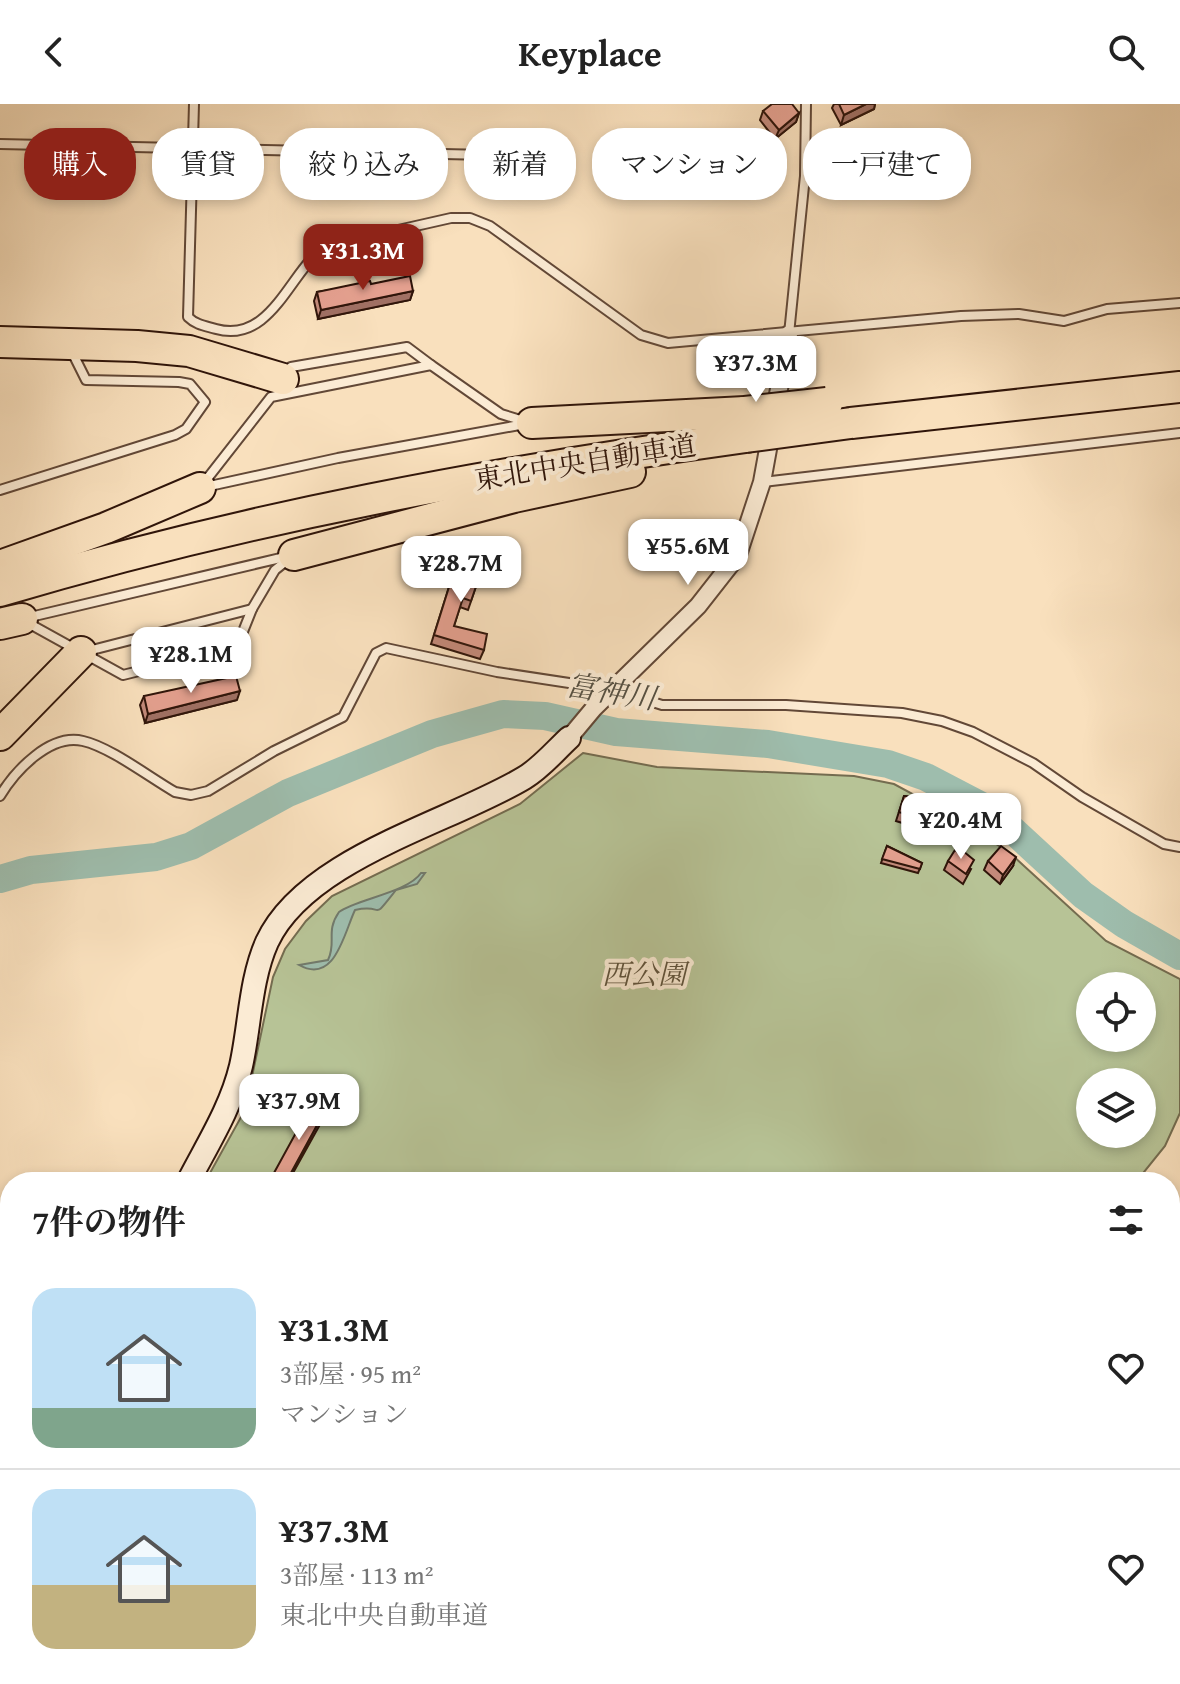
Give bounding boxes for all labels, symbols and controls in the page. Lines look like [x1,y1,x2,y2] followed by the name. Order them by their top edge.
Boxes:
[518,26,662,79] text: Keyplace
[32,30,76,74] icon: back
[1104,30,1148,74] icon: search
[24,128,136,200] chip: 購入
[152,128,264,200] chip: 賃貸
[280,128,448,200] chip: 絞り込み
[464,128,576,200] chip: 新着
[592,128,787,200] chip: マンション
[803,128,971,200] chip: 一戸建て
[298,224,428,292] pin: ¥31.3M
[321,230,405,269] text: ¥31.3M
[691,336,821,404] pin: ¥37.3M
[714,342,798,381] text: ¥37.3M
[471,424,699,499] street label: 東北中央自動車道
[623,519,753,587] pin: ¥55.6M
[646,525,730,564] text: ¥55.6M
[396,536,526,604] pin: ¥28.7M
[419,542,503,581] text: ¥28.7M
[126,627,256,695] pin: ¥28.1M
[149,633,233,672] text: ¥28.1M
[563,662,662,720] water label: 富神川
[896,793,1026,861] pin: ¥20.4M
[919,799,1003,838] text: ¥20.4M
[602,953,690,994] park label: 西公園
[1076,972,1156,1148] map controls
[1076,972,1156,1052] button: locate
[1076,1068,1156,1148] button: layers
[234,1074,364,1142] pin: ¥37.9M
[257,1080,341,1119] text: ¥37.9M
[32,1197,186,1246] text: 7件の物件
[1104,1198,1148,1242] icon: filters
[280,1304,389,1353] text: ¥31.3M
[96,1320,192,1416] icon: home
[1104,1346,1148,1390] icon: heart
[280,1354,421,1393] text: 3部屋 · 95 m²
[280,1394,409,1433] text: マンション
[280,1505,389,1554] text: ¥37.3M
[96,1521,192,1617] icon: home
[1104,1547,1148,1591] icon: heart
[280,1555,434,1594] text: 3部屋 · 113 m²
[280,1595,488,1634] text: 東北中央自動車道

